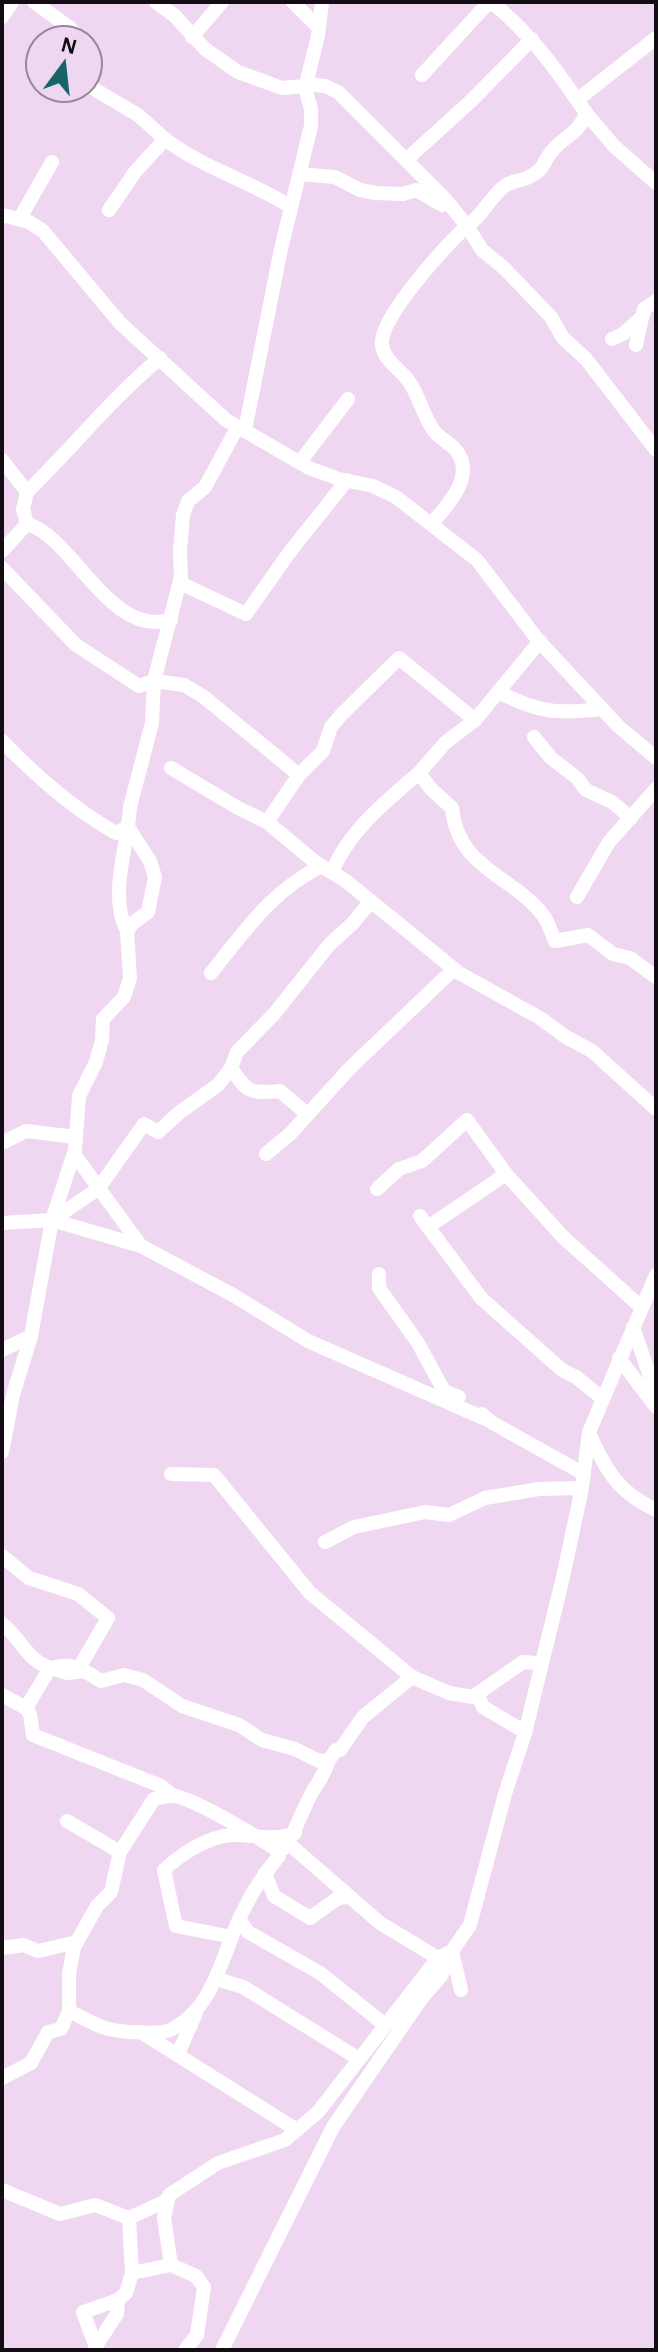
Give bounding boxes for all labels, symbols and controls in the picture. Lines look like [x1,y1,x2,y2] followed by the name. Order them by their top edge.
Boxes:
[24,24,104,104] north arrow
[59,33,79,58] text: N

